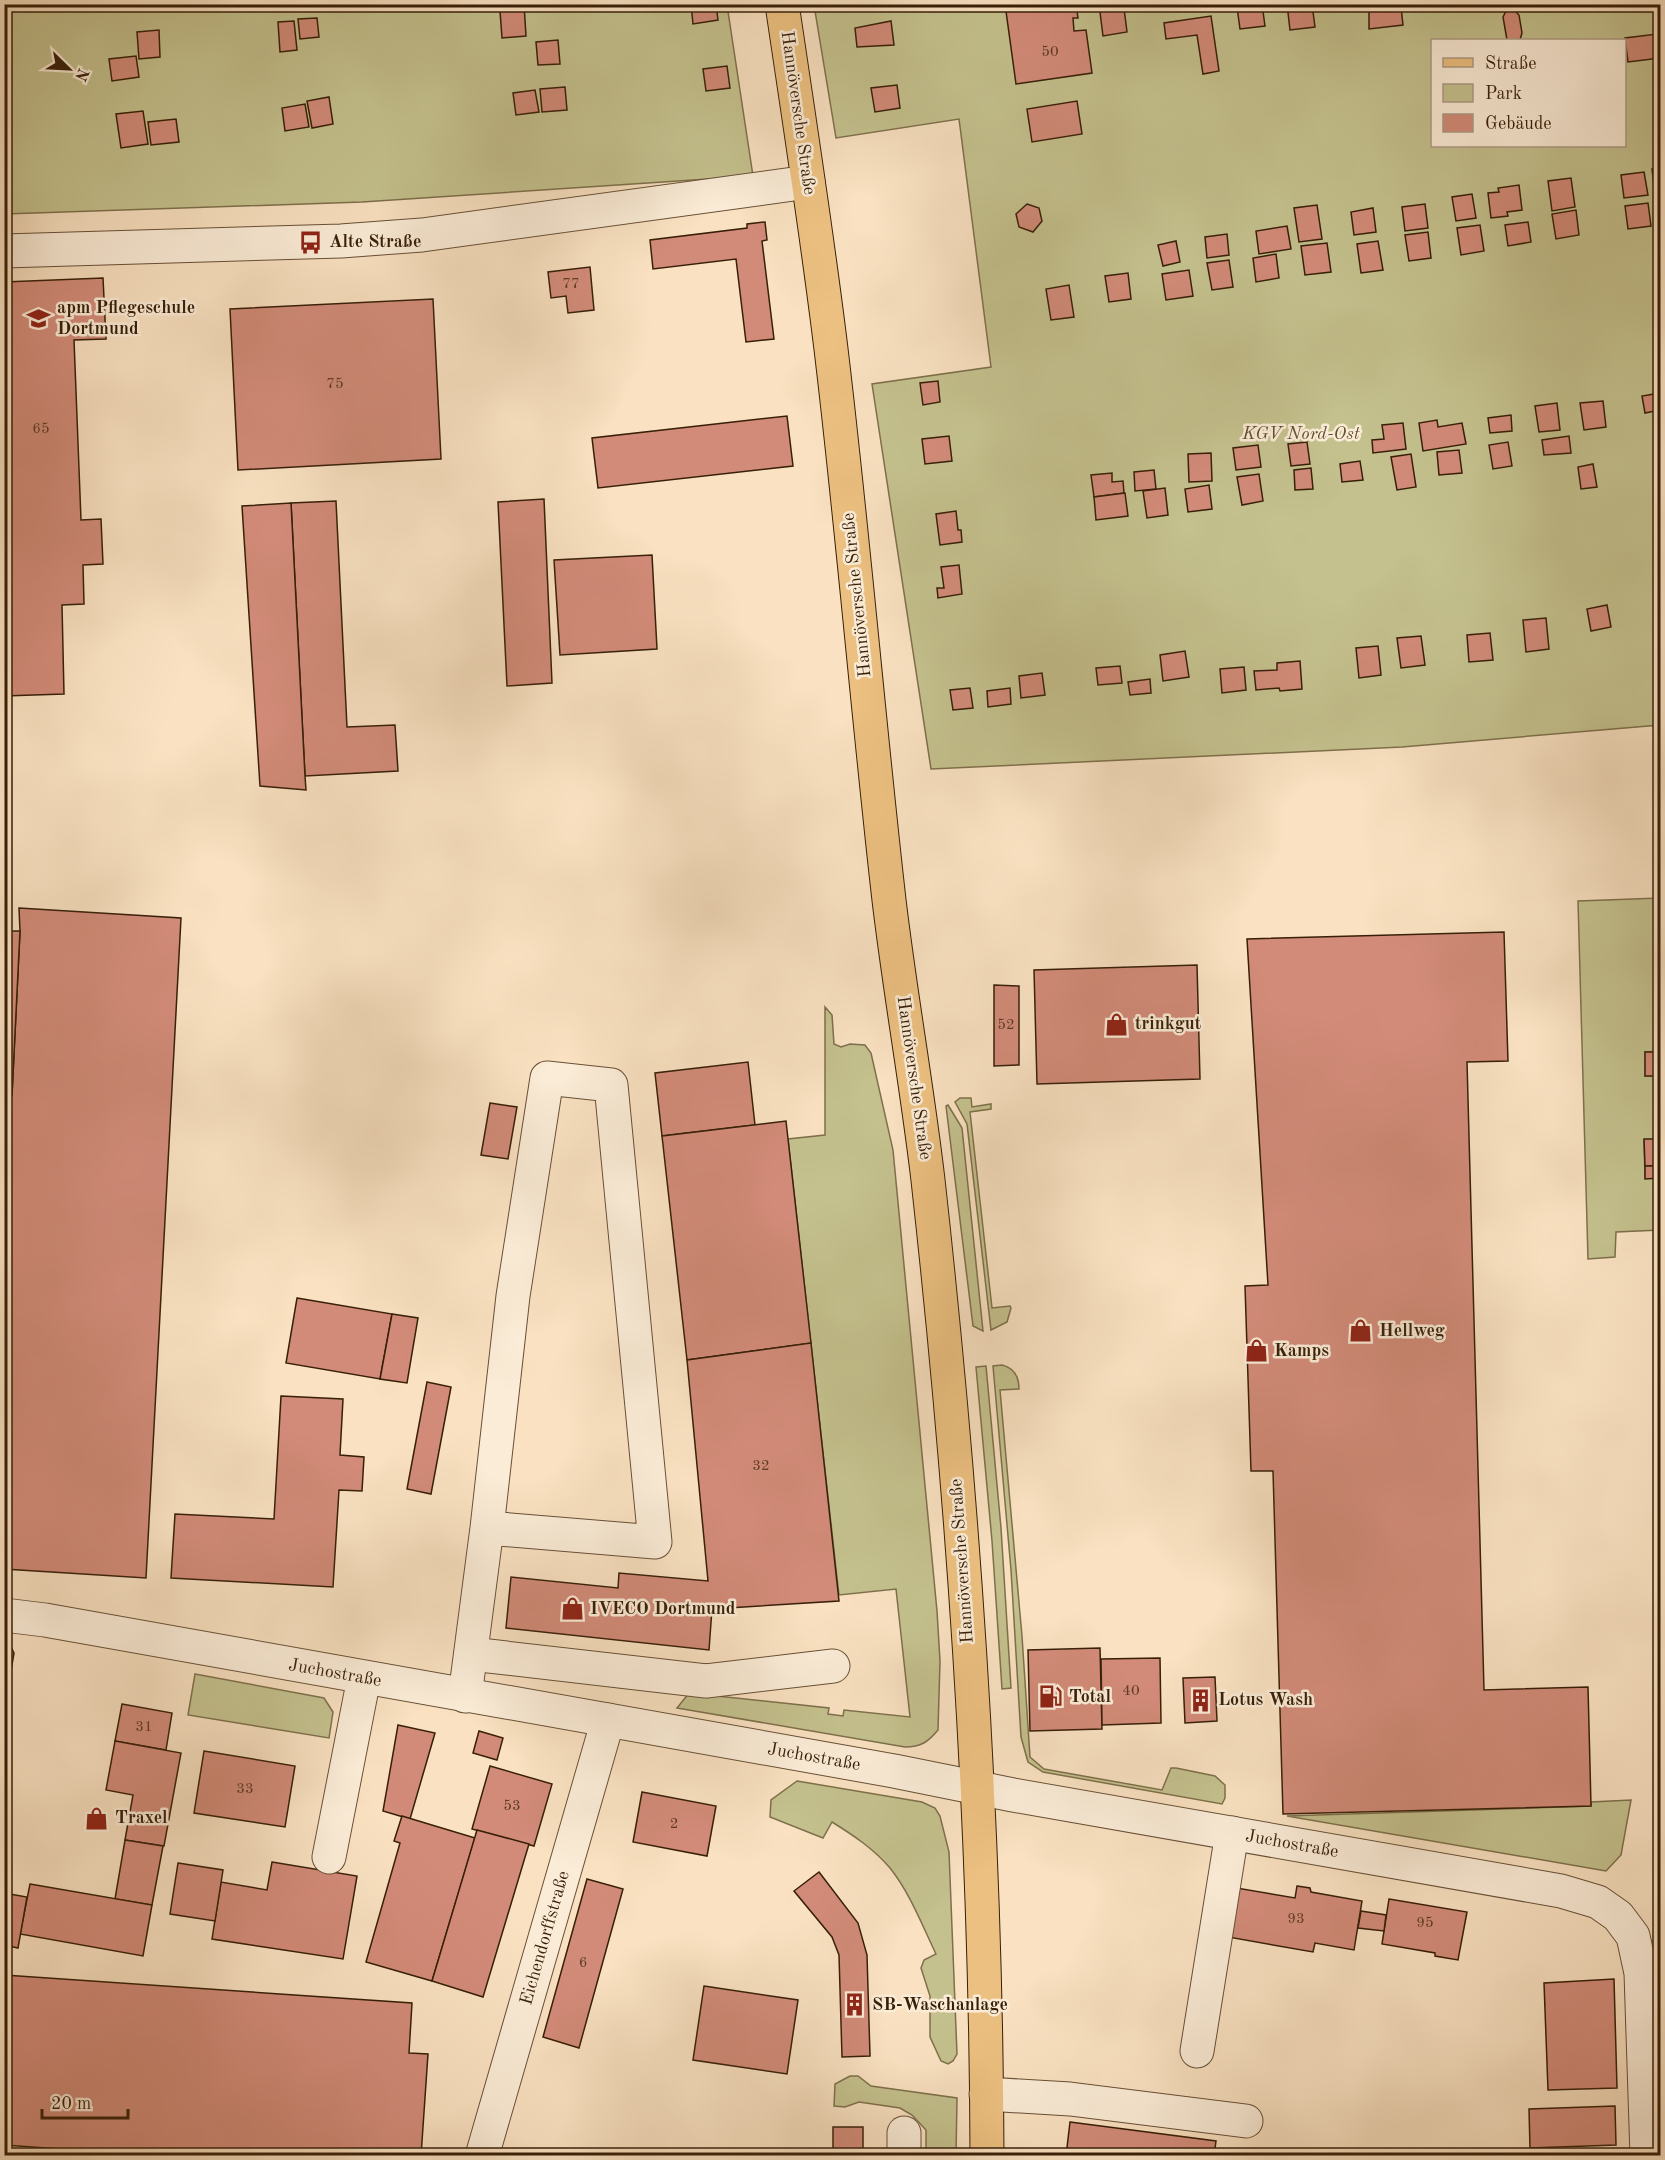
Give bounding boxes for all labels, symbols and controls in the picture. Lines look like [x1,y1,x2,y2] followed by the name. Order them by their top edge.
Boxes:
[778,30,818,196] street label: Hannöversche Straße
[39,39,99,99] north arrow
[1431,39,1626,147] legend
[1041,45,1059,60] house number: 50
[1485,55,1536,73] text: Straße
[71,65,91,84] text: N
[1485,85,1522,103] text: Park
[1485,115,1552,133] text: Gebäude
[298,229,324,255] bus stop icon: Alte Straße
[329,233,421,251] place label: Alte Straße
[562,277,580,292] house number: 77
[57,299,195,338] place label: apm Pflegeschule Dortmund
[26,305,52,331] school or university icon: apm Pflegeschule Dortmund
[326,377,344,392] house number: 75
[32,422,50,437] house number: 65
[1241,425,1360,443] park label: KGV Nord-Ost
[839,512,875,678] street label: Hannöversche Straße
[894,995,934,1161] street label: Hannöversche Straße
[1104,1011,1130,1037] shop icon: trinkgut
[1135,1015,1202,1033] place label: trinkgut
[997,1018,1015,1033] house number: 52
[1348,1318,1374,1344] shop icon: Hellweg
[1379,1322,1445,1340] place label: Hellweg
[1243,1338,1269,1364] shop icon: Kamps
[1274,1342,1329,1360] place label: Kamps
[752,1459,770,1474] house number: 32
[947,1478,977,1644] street label: Hannöversche Straße
[559,1596,585,1622] shop icon: IVECO Dortmund
[590,1600,736,1618] place label: IVECO Dortmund
[287,1656,383,1690] street label: Juchostraße
[1038,1684,1064,1710] fuel station icon: Total
[1122,1684,1140,1699] house number: 40
[1187,1687,1213,1713] building icon: Lotus Wash
[1069,1688,1112,1706] place label: Total
[1218,1691,1313,1709] place label: Lotus Wash
[135,1720,153,1735] house number: 31
[766,1740,862,1774] street label: Juchostraße
[236,1782,254,1797] house number: 33
[503,1799,521,1814] house number: 53
[84,1805,110,1831] shop icon: Traxel
[115,1809,168,1827] place label: Traxel
[670,1817,678,1832] house number: 2
[1244,1827,1340,1861] street label: Juchostraße
[517,1869,573,2007] street label: Eichendorffstraße
[1287,1912,1305,1927] house number: 93
[1416,1916,1434,1931] house number: 95
[579,1956,587,1971] house number: 6
[841,1992,867,2018] building icon: SB-Waschanlage
[872,1996,1008,2014] place label: SB-Waschanlage
[42,2082,128,2120] scale bar
[51,2095,91,2113] text: 20 m

